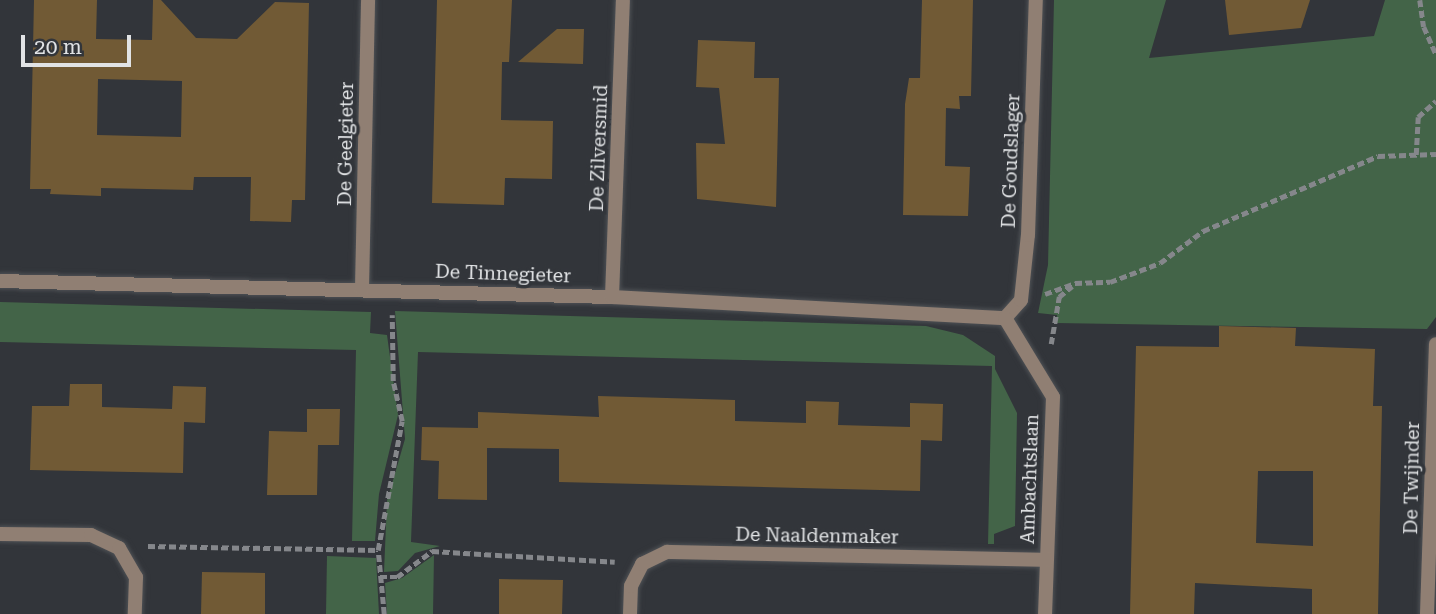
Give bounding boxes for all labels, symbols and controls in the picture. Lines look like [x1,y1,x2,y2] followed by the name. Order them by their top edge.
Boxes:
[24,21,135,65] scale bar
[34,35,82,59] text: 20 m
[334,82,358,206] street label: De Geelgieter
[585,84,613,212] street label: De Zilversmid
[997,93,1025,229] street label: De Goudslager
[435,260,571,288] street label: De Tinnegieter
[1016,414,1044,544] street label: Ambachtslaan
[1400,421,1424,535] street label: De Twijnder
[735,523,899,549] street label: De Naaldenmaker

